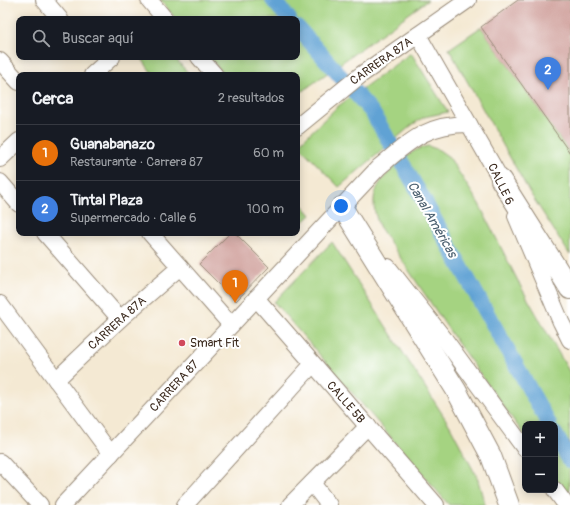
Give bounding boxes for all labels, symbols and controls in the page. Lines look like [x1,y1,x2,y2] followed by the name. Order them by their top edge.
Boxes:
[16,16,300,60] search box
[30,27,52,49] icon: search
[62,29,134,48] text: Buscar aquí
[347,34,416,88] street label: CARRERA 87A
[535,57,561,90] pin: 2
[32,88,73,109] text: Cerca
[218,90,284,106] text: 2 resultados
[70,135,155,154] text: Guanabanazo
[42,145,48,161] text: 1
[253,145,284,161] text: 60 m
[70,154,203,170] text: Restaurante · Carrera 87
[484,161,517,208] street label: CALLE 6
[404,179,461,262] water label: Canal Américas
[70,191,143,210] text: Tintal Plaza
[331,196,351,216] your location
[41,201,49,217] text: 2
[247,201,284,217] text: 100 m
[70,210,197,226] text: Supermercado · Calle 6
[222,270,248,303] pin: 1
[85,293,150,353] street label: CARRERA 87A
[190,336,239,351] place label: Smart Fit
[177,338,187,348] marker: Smart Fit
[147,357,202,415] street label: CARRERA 87
[323,378,368,427] street label: CALLE 5B
[522,421,558,493] map controls
[522,421,558,457] button: +
[522,457,558,493] button: −

